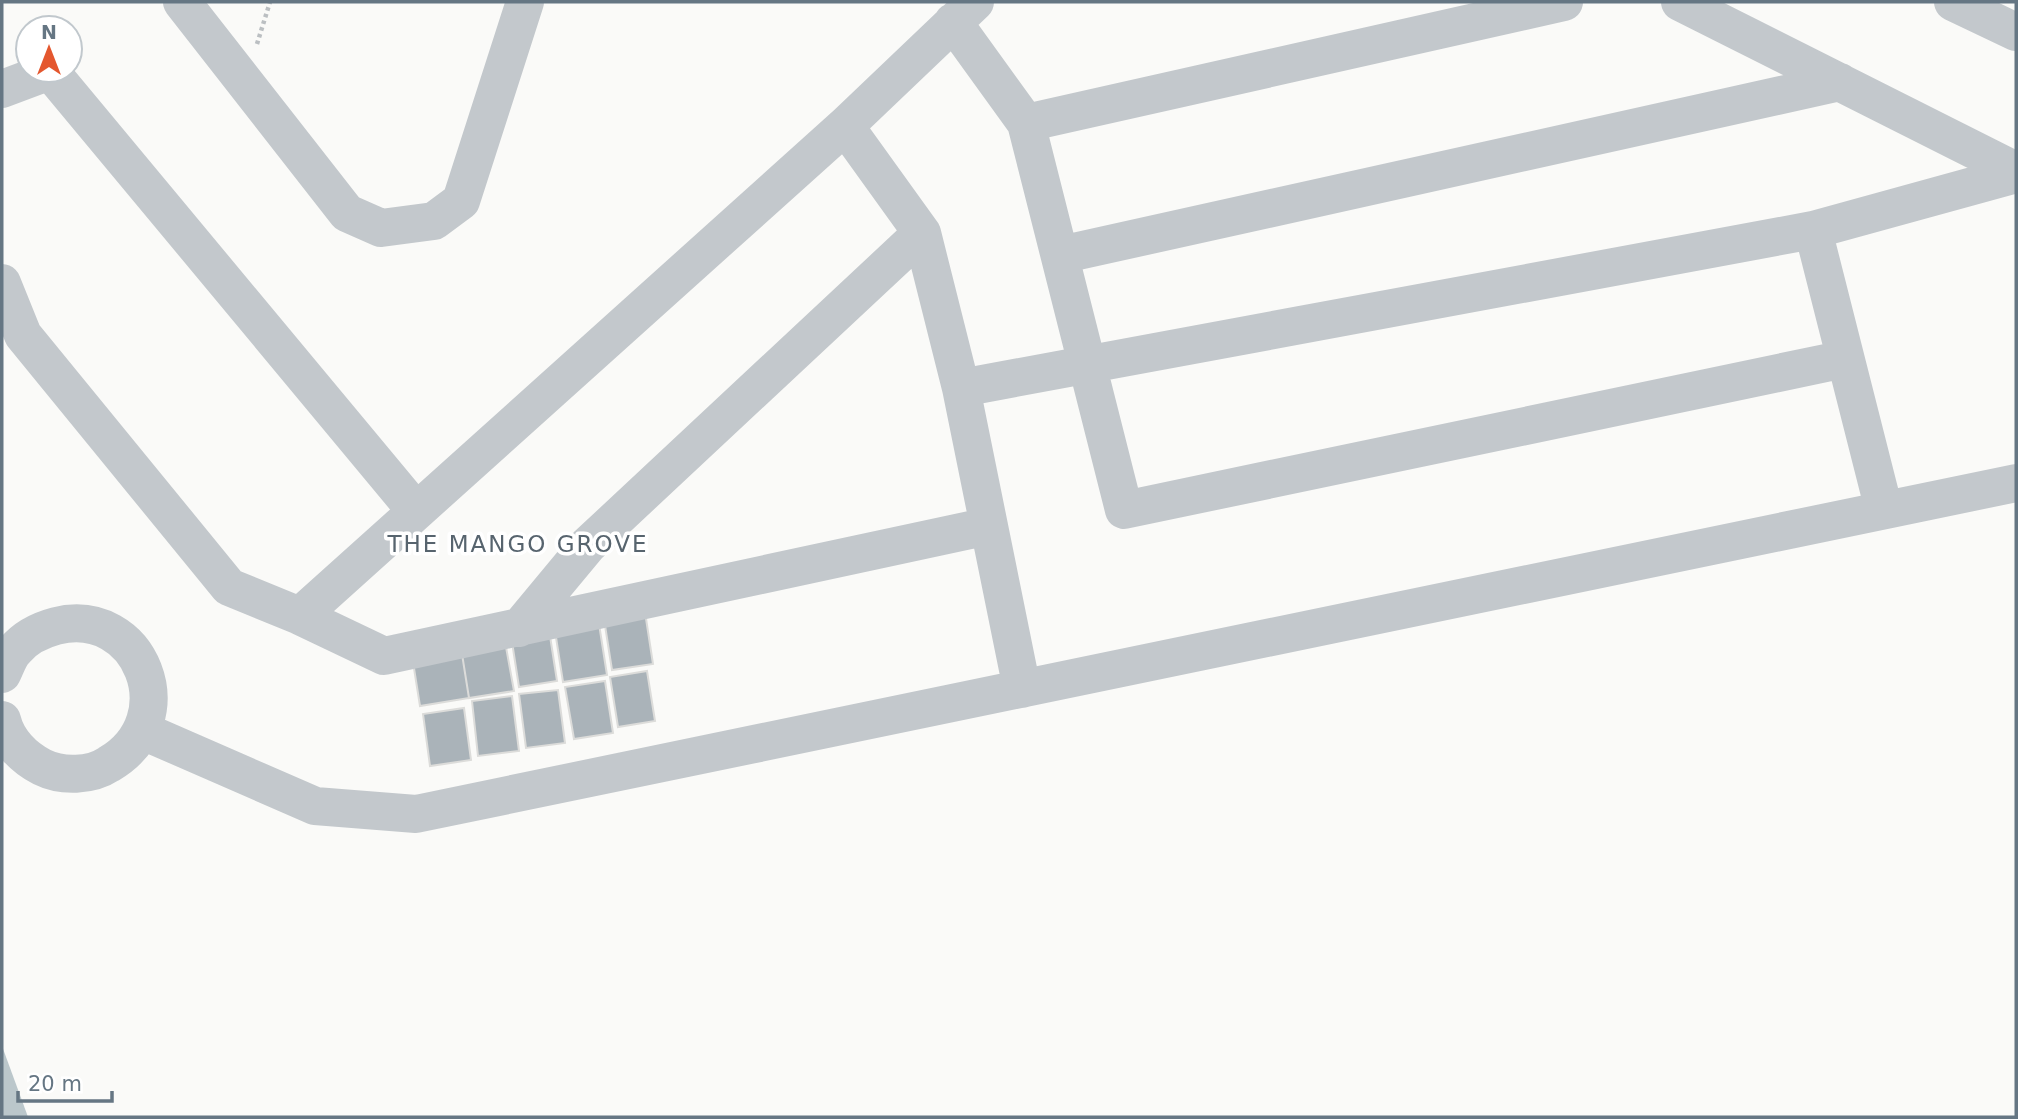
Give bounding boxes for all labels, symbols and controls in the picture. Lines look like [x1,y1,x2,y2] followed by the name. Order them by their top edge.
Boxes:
[14,14,84,84] north arrow
[41,21,57,43] text: N
[387,531,648,557] district label: THE MANGO GROVE
[18,1060,112,1104] scale bar
[28,1072,82,1096] text: 20 m

